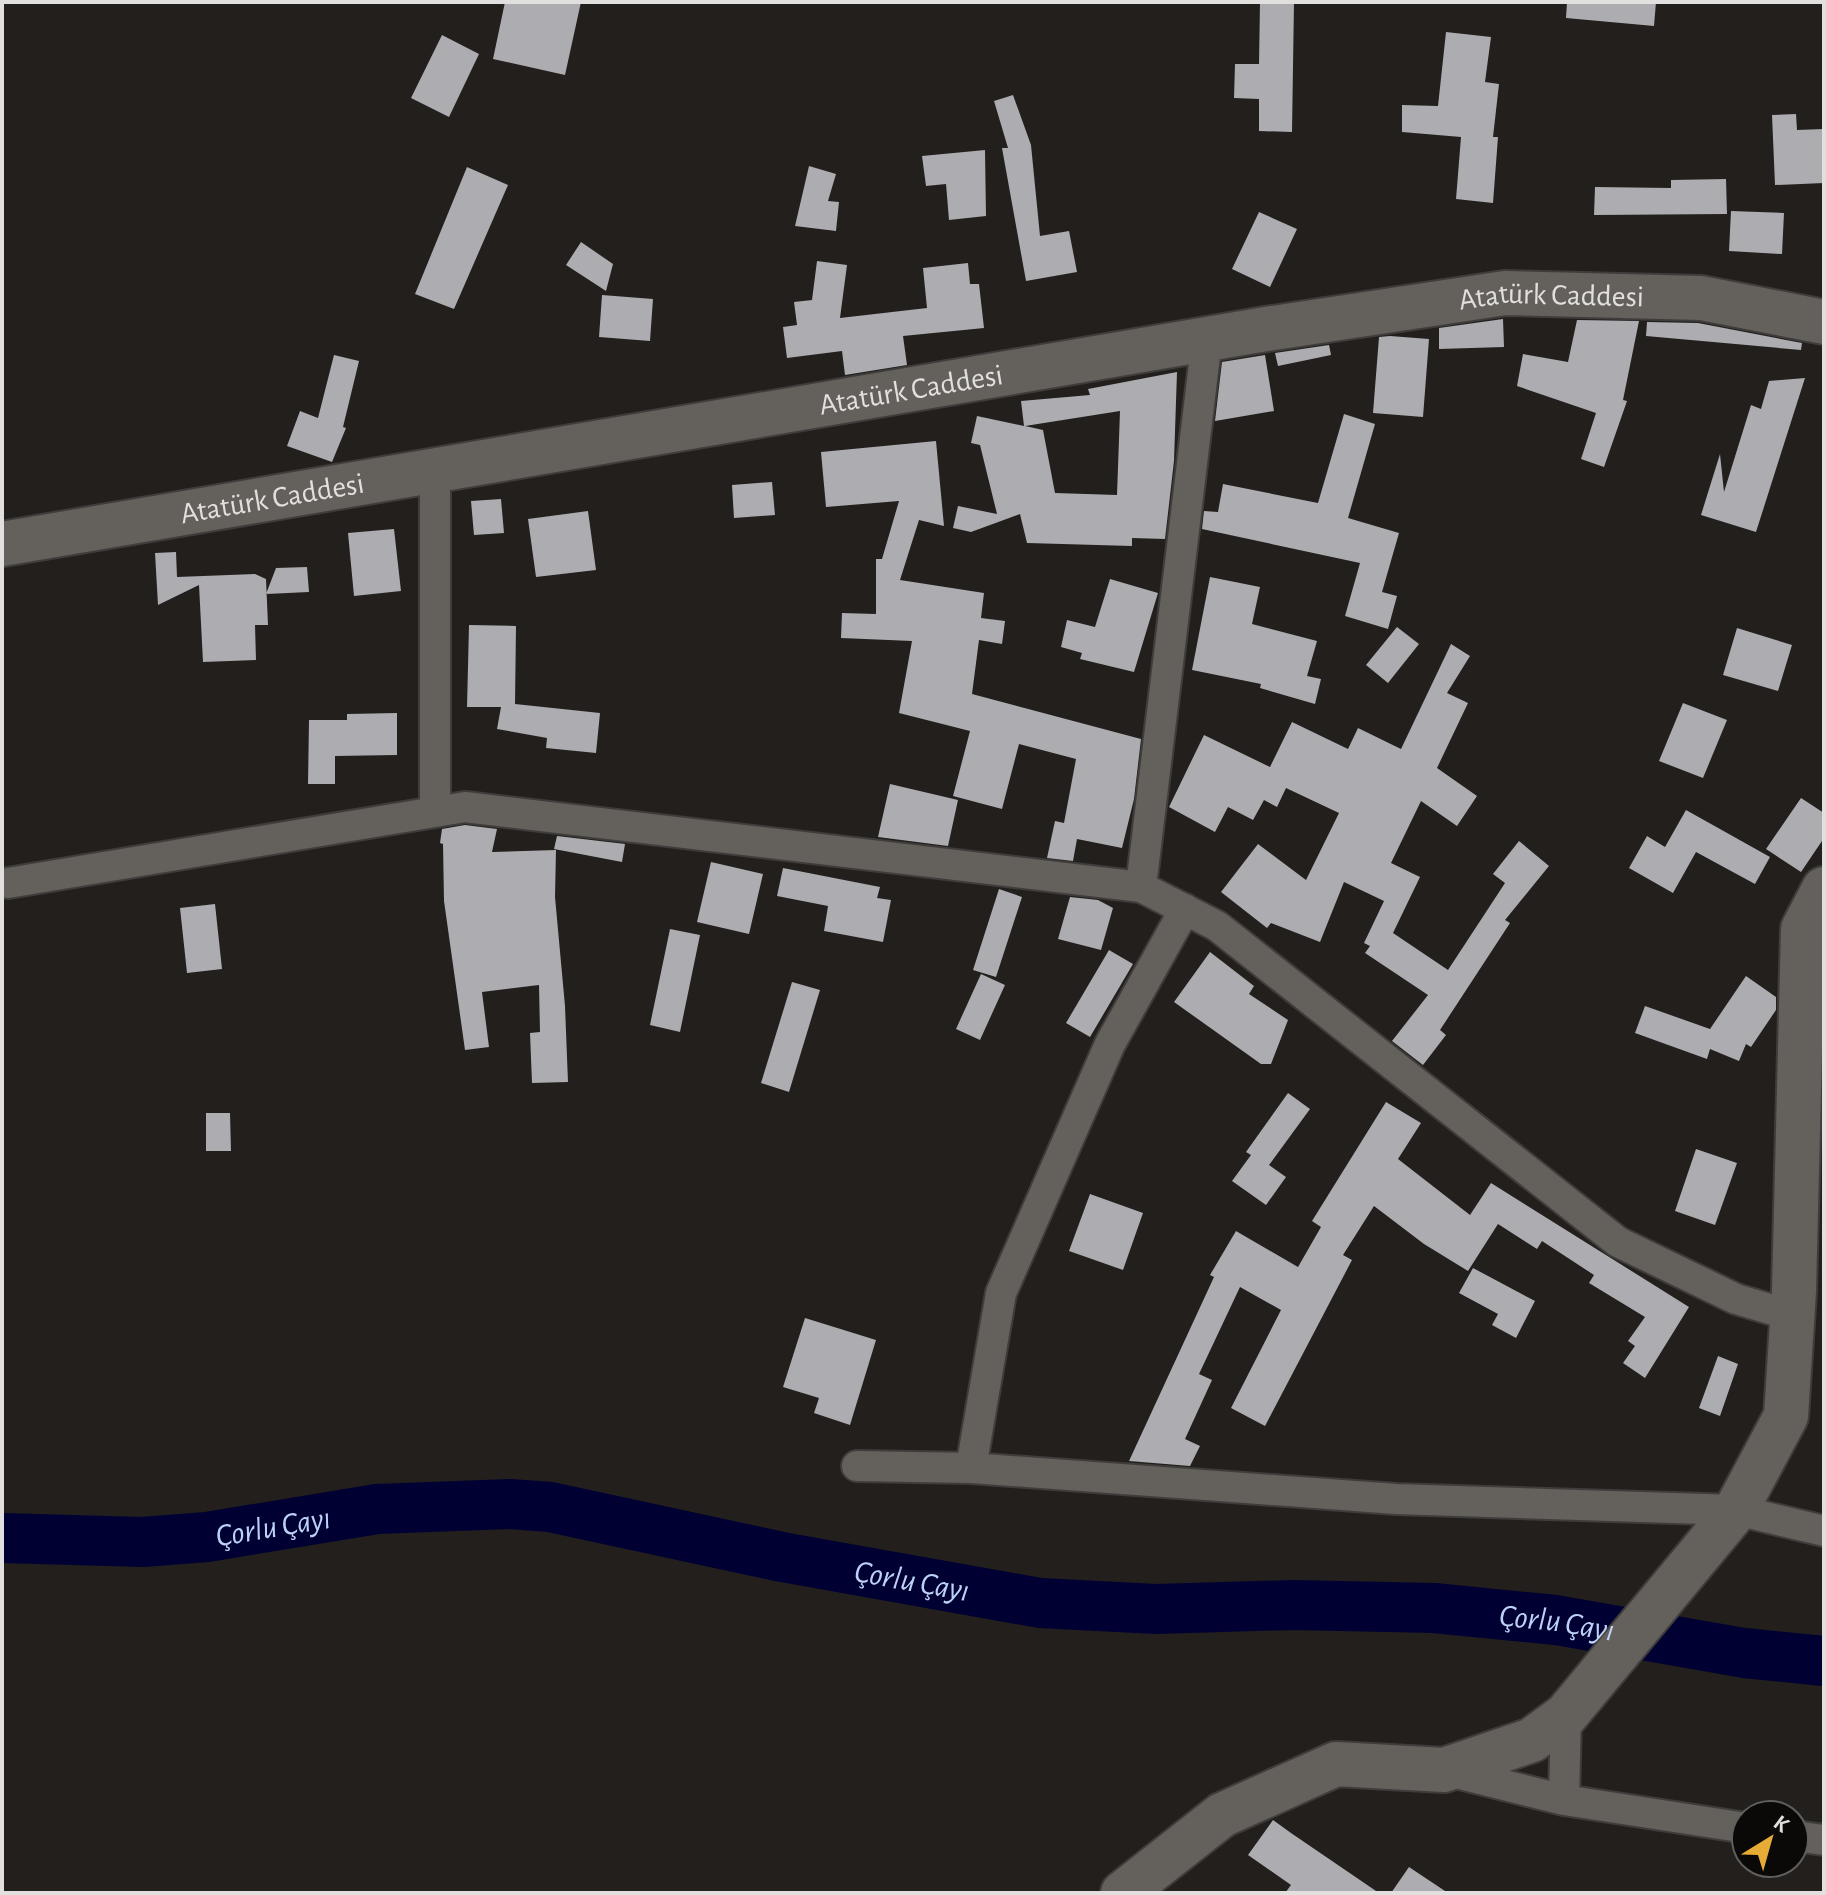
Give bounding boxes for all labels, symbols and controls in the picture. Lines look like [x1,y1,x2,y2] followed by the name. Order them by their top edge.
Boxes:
[1457,279,1644,316] street label: Atatürk Caddesi
[817,360,1005,421] street label: Atatürk Caddesi
[178,469,366,529] street label: Atatürk Caddesi
[213,1502,333,1552] water label: Çorlu Çayı
[852,1555,971,1607] water label: Çorlu Çayı
[1498,1600,1617,1647] water label: Çorlu Çayı
[1730,1799,1810,1879] north arrow
[1770,1811,1794,1837] text: K

